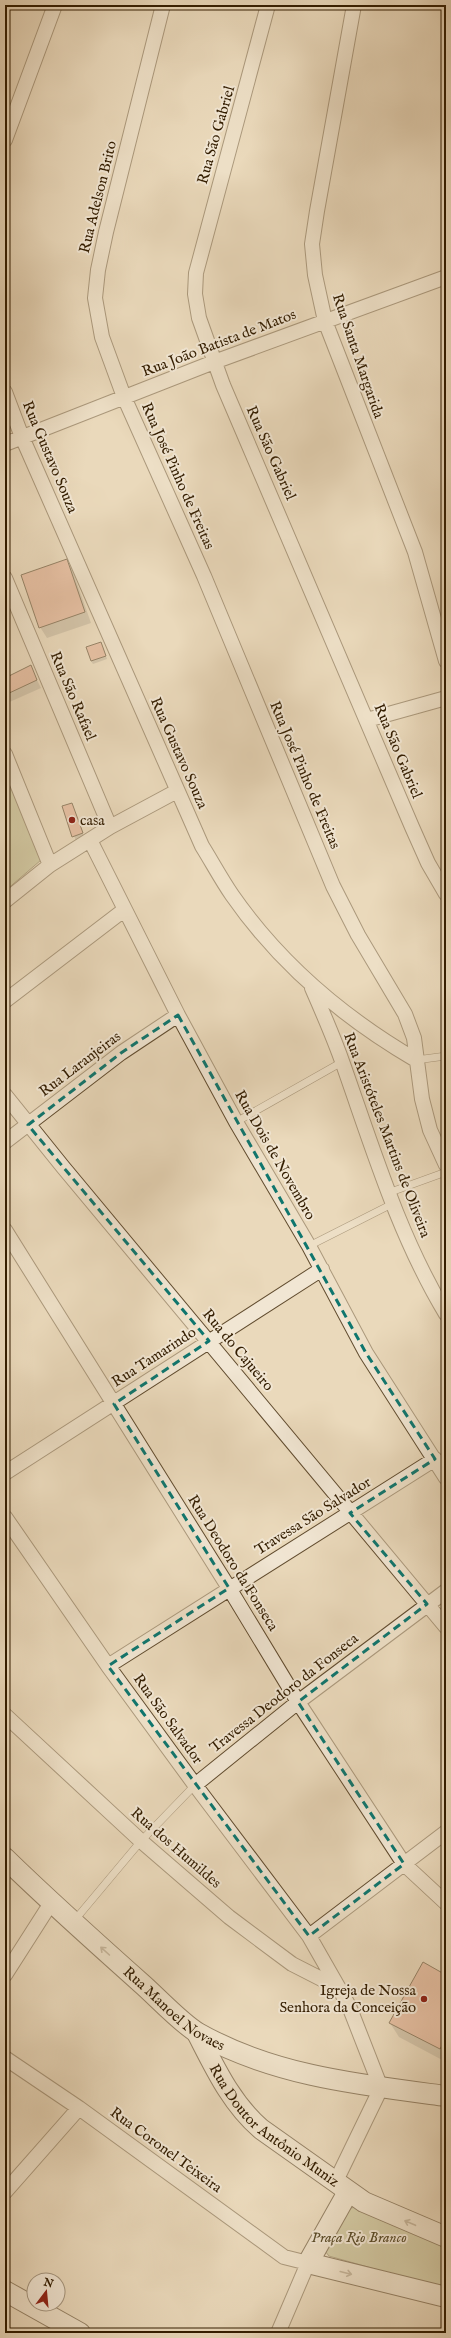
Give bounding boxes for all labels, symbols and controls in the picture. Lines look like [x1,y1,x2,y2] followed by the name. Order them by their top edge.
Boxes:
[193,83,239,186] street label: Rua São Gabriel
[75,139,121,255] street label: Rua Adelson Brito
[328,291,388,421] street label: Rua Santa Margarida
[139,305,299,381] street label: Rua João Batista de Matos
[18,398,82,516] street label: Rua Gustavo Souza
[137,400,219,552] street label: Rua José Pinho de Freitas
[242,403,301,504] street label: Rua São Gabriel
[46,648,101,744] street label: Rua São Rafael
[146,694,212,812] street label: Rua Gustavo Souza
[265,698,345,852] street label: Rua José Pinho de Freitas
[369,701,427,802] street label: Rua São Gabriel
[80,811,105,830] place label: casa
[67,815,77,825] marker: casa
[35,1027,125,1101] street label: Rua Laranjeiras
[339,1030,435,1241] street label: Rua Aristóteles Martins de Oliveira
[230,1087,320,1223] street label: Rua Dois de Novembro
[198,1305,278,1395] street label: Rua do Cajueiro
[108,1323,200,1391] street label: Rua Tamarindo
[251,1472,375,1559] street label: Travessa São Salvador
[183,1491,283,1635] street label: Rua Deodoro da Fonseca
[206,1629,363,1757] street label: Travessa Deodoro da Fonseca
[129,1670,207,1768] street label: Rua São Salvador
[127,1804,225,1892] street label: Rua dos Humildes
[100,1946,110,1955] one-way arrow
[119,1962,228,2055] street label: Rua Manoel Novaes
[279,1981,417,2017] place label: Igreja de Nossa Senhora da Conceição
[419,1994,429,2004] marker: Igreja de Nossa Senhora da Conceição
[205,2060,343,2191] street label: Rua Doutor Antônio Muniz
[106,2103,226,2197] street label: Rua Coronel Teixeira
[404,2218,416,2226] one-way arrow
[311,2228,407,2247] park label: Praça Rio Branco
[339,2270,352,2277] one-way arrow
[26,2272,66,2312] north arrow
[41,2275,55,2292] text: N

